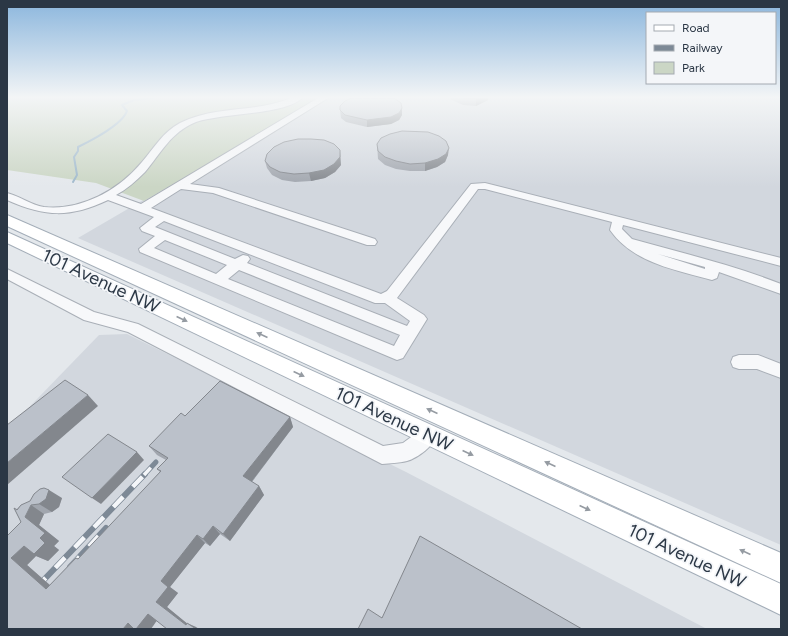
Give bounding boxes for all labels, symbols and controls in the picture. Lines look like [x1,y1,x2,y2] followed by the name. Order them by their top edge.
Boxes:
[646,12,776,84] legend
[682,21,710,35] text: Road
[682,41,723,55] text: Railway
[682,61,705,75] text: Park
[39,244,164,318] street label: 101 Avenue NW
[176,316,187,322] one-way arrow
[256,331,268,337] one-way arrow
[294,371,305,377] one-way arrow
[332,382,457,456] street label: 101 Avenue NW
[426,408,437,414] one-way arrow
[462,450,473,456] one-way arrow
[545,461,556,467] one-way arrow
[580,505,591,511] one-way arrow
[625,519,750,593] street label: 101 Avenue NW
[740,549,751,555] one-way arrow

